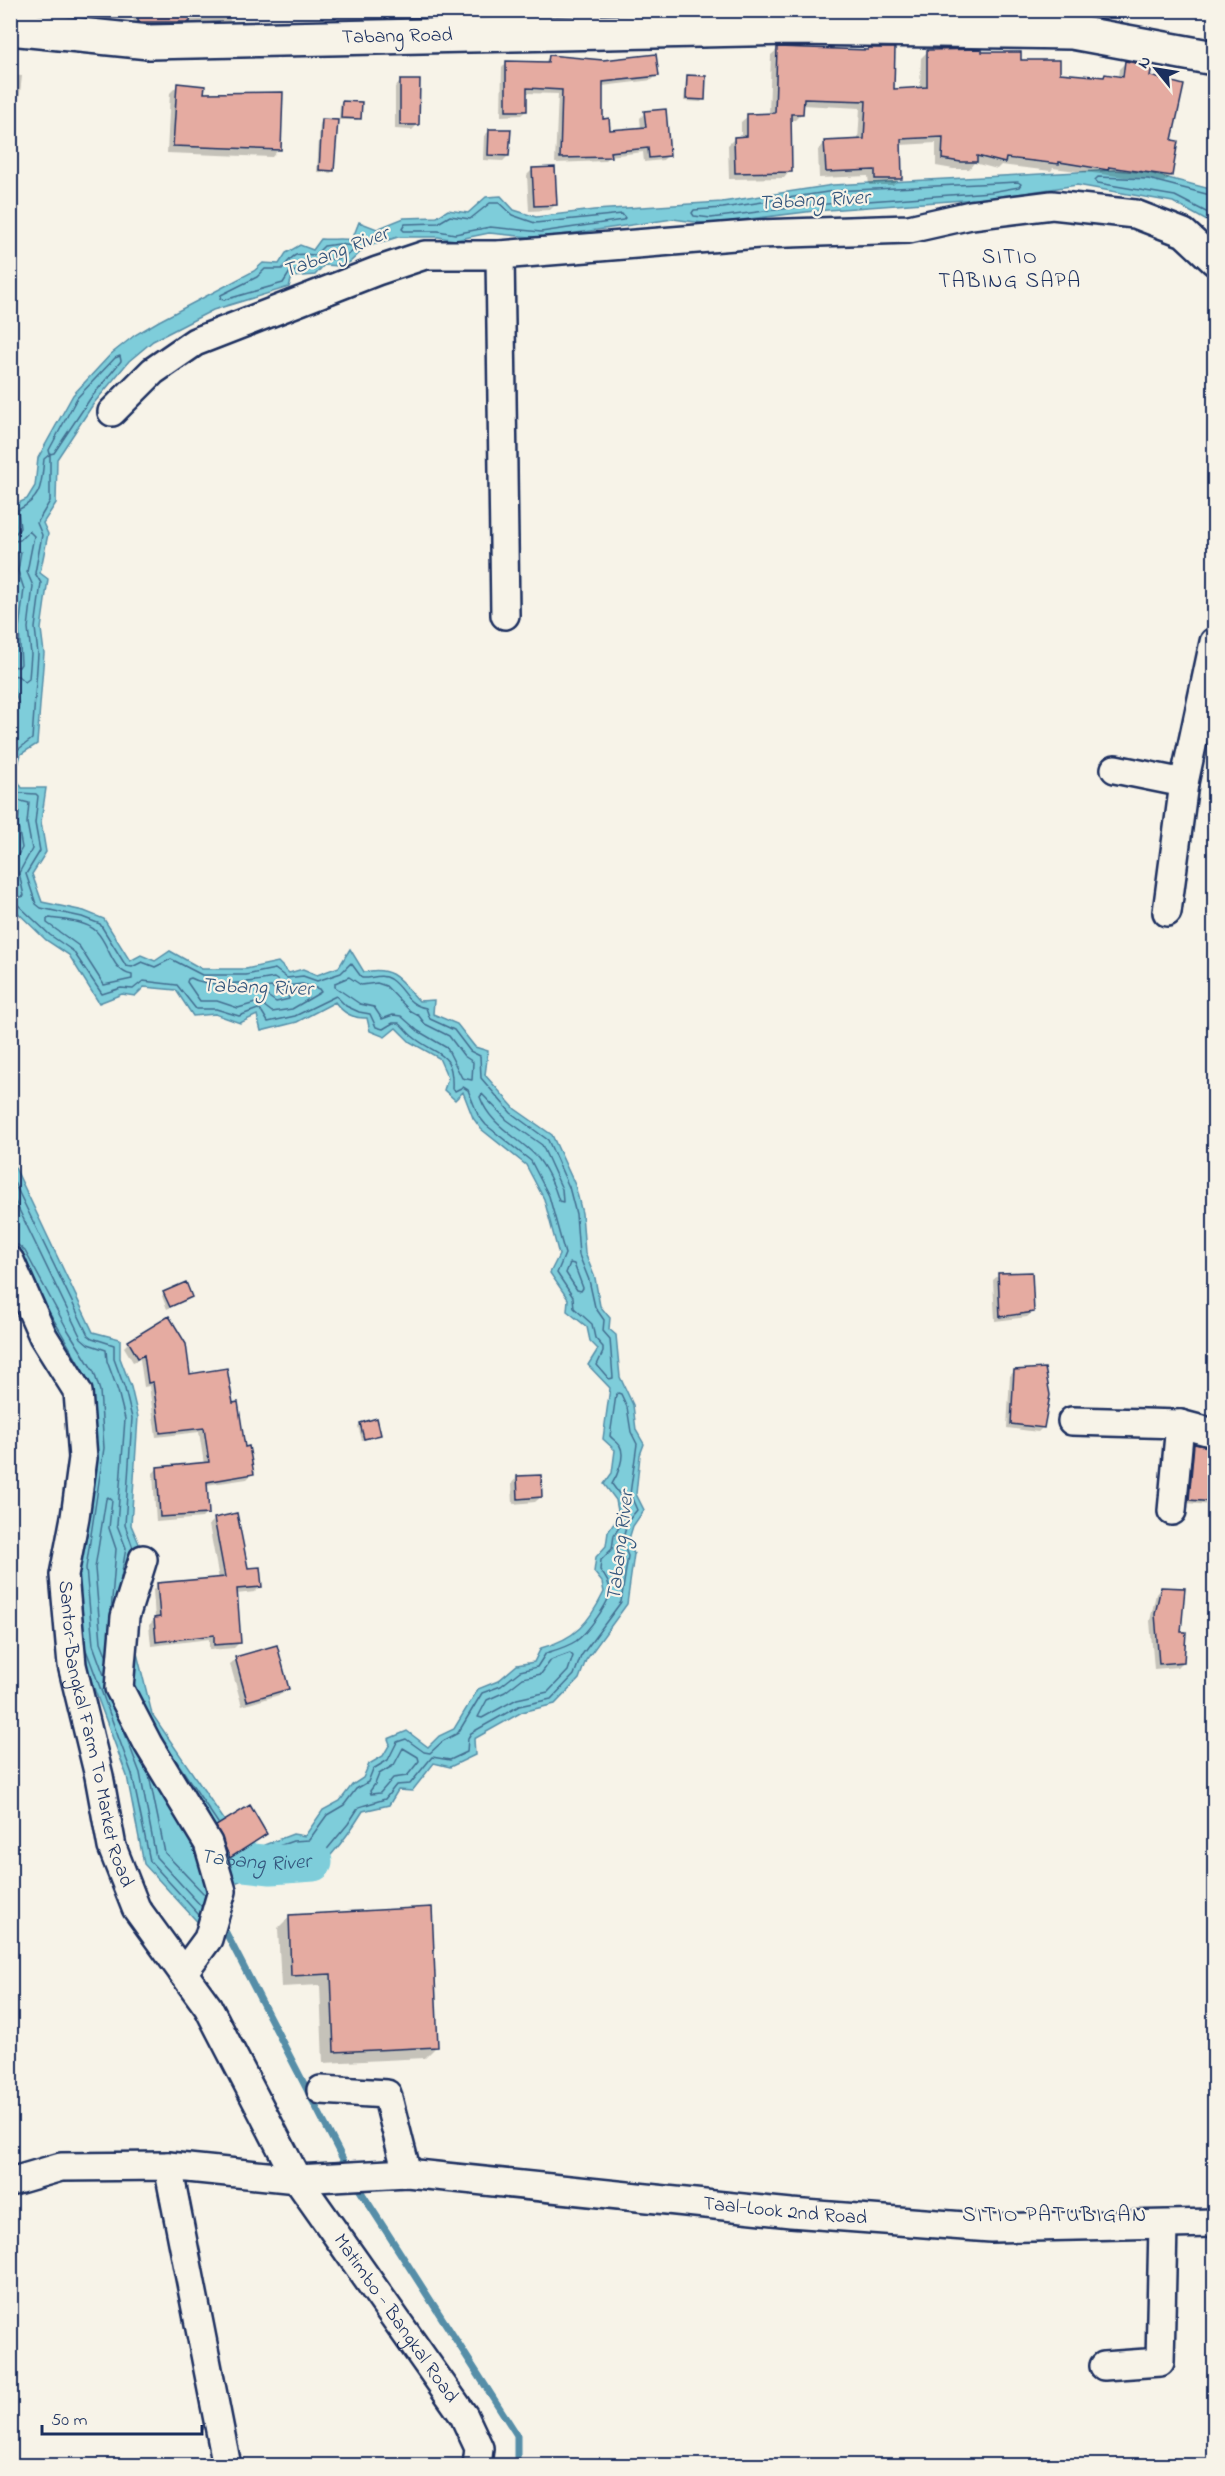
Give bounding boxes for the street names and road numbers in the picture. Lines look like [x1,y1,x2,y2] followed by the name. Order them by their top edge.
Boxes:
[341,21,453,52] street label: Tabang Road
[50,1579,141,1892] street label: Santor-Bangkal Farm To Market Road
[701,2189,868,2233] street label: Taal-Look 2nd Road
[326,2228,465,2409] street label: Matimbo - Bangkal Road

